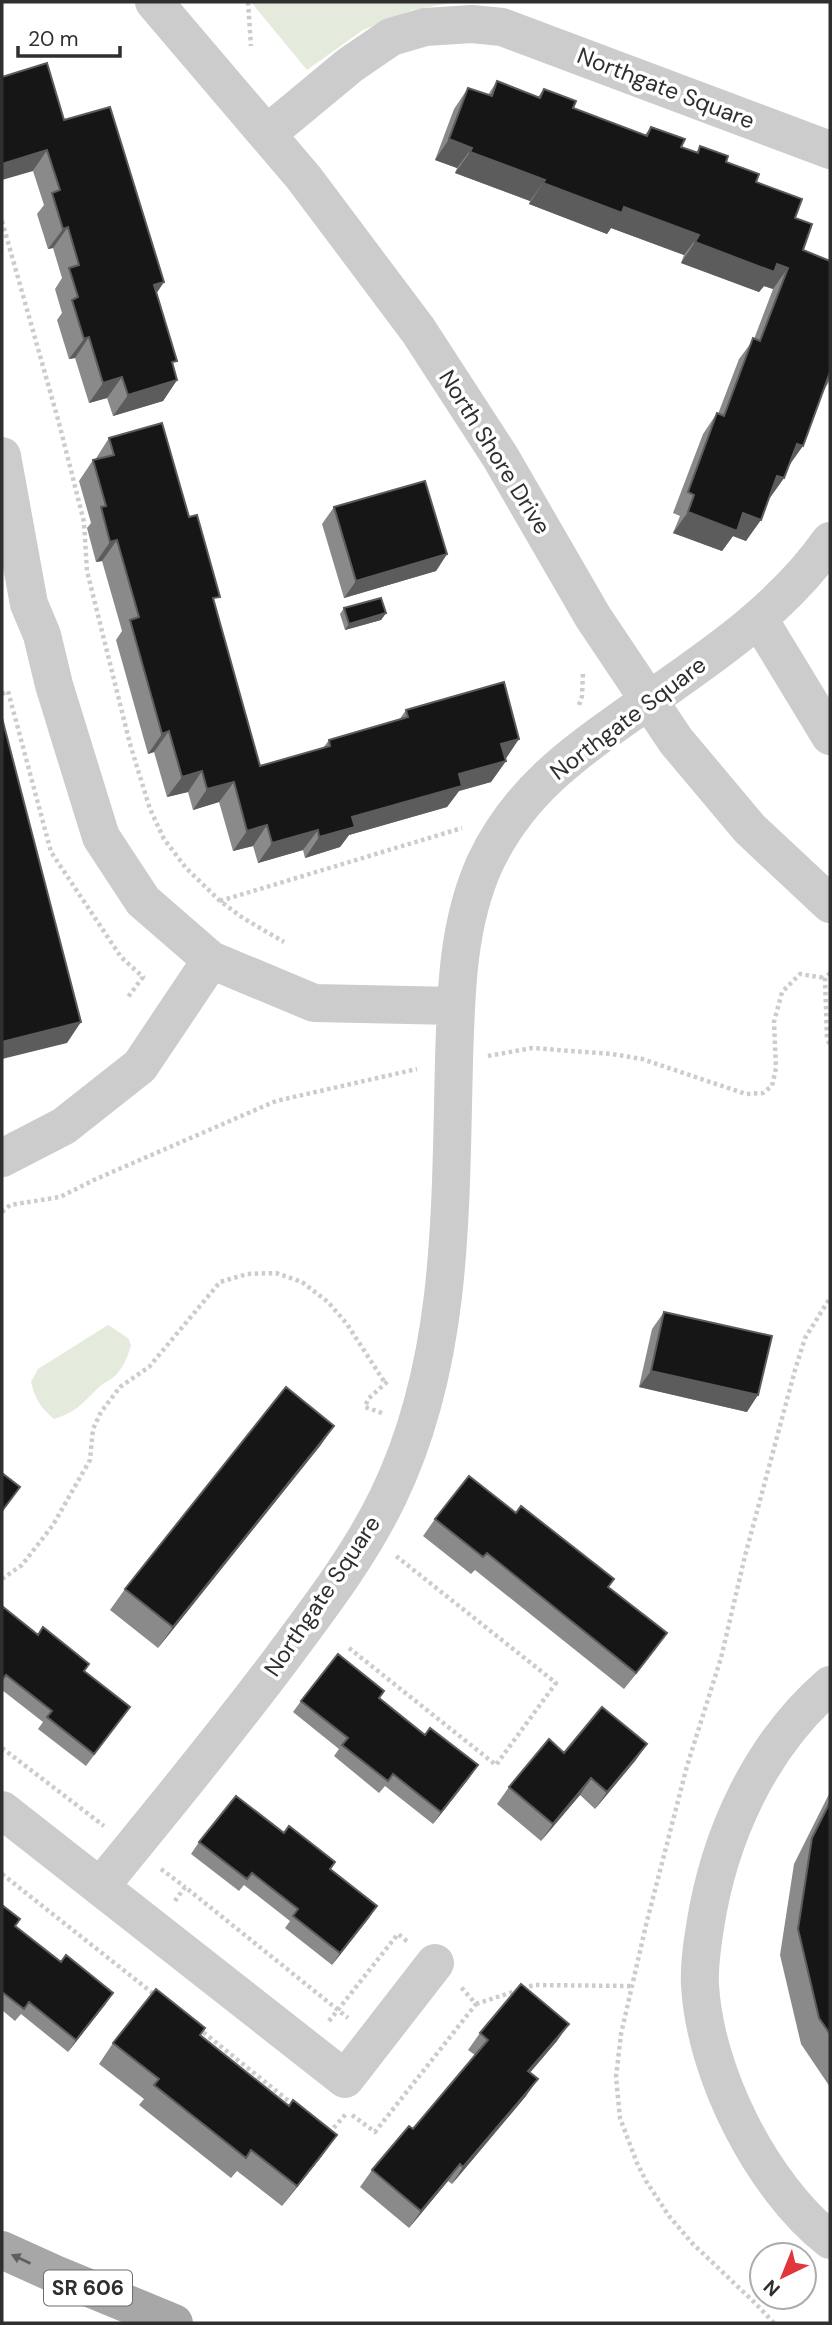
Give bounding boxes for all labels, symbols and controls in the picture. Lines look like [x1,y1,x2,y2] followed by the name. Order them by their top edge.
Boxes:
[18,14,119,58] scale bar
[28,25,79,53] text: 20 m
[573,40,759,136] street label: Northgate Square
[432,364,558,540] street label: North Shore Drive
[544,650,712,786] street label: Northgate Square
[257,1510,387,1682] street label: Northgate Square
[748,2241,818,2311] north arrow
[11,2253,31,2265] one-way arrow
[44,2270,132,2306] road number: SR 606
[758,2274,785,2302] text: N

